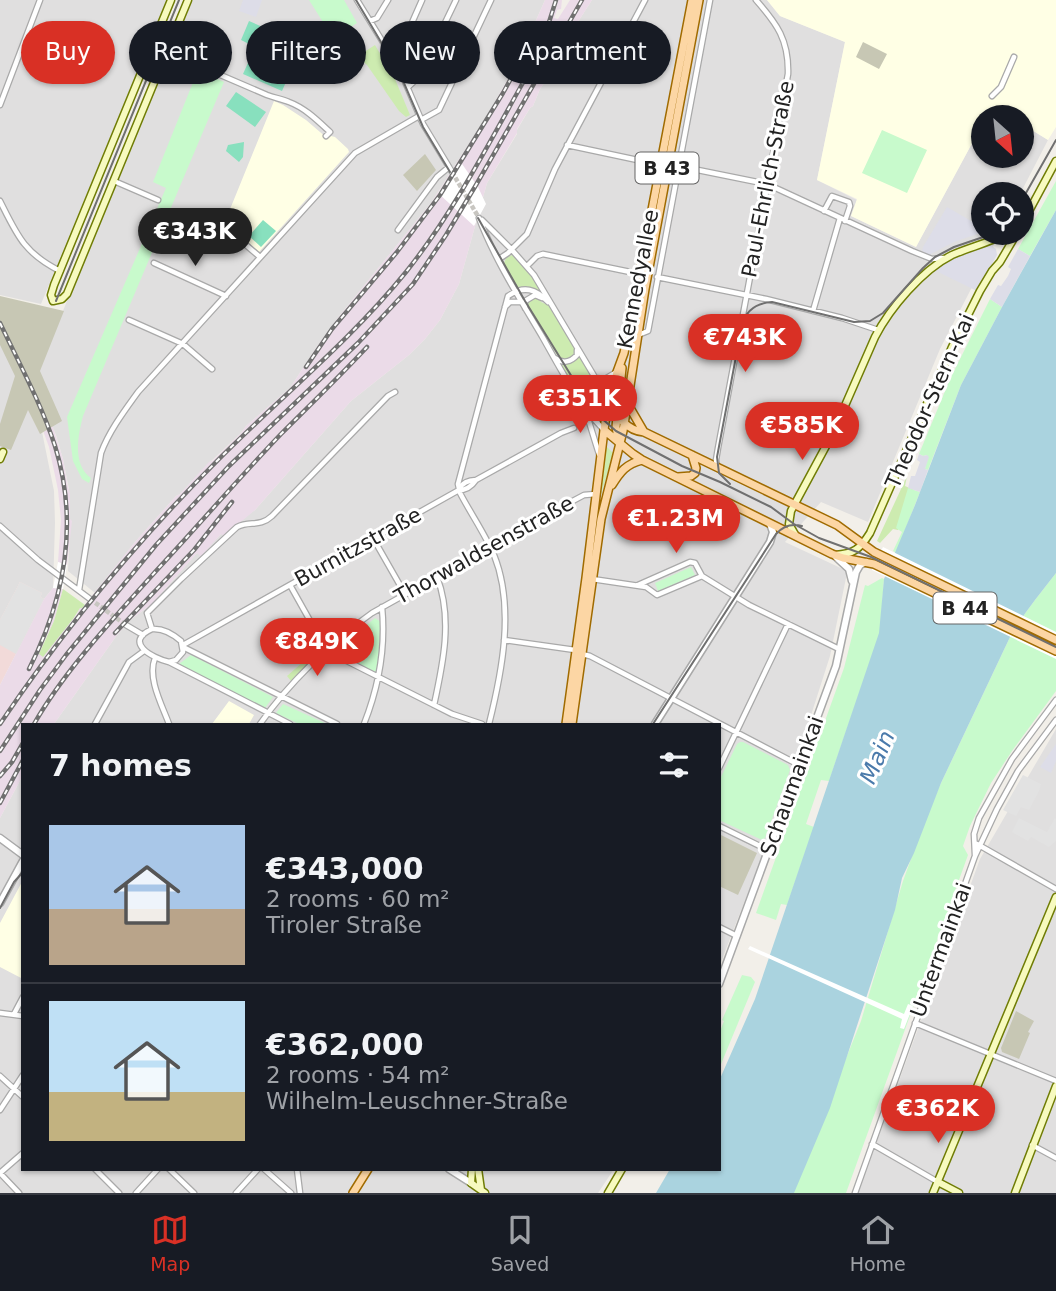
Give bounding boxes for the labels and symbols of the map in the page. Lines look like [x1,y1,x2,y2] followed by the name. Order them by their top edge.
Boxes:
[737,79,799,279] street label: Paul-Ehrlich-Straße
[971,105,1034,168] north arrow
[636,152,698,184] road number: B 43
[613,207,663,351] street label: Kennedyallee
[146,208,244,268] pin: €343K
[880,310,979,493] street label: Theodor-Stern-Kai
[696,314,794,374] pin: €743K
[531,376,629,435] pin: €351K
[753,402,851,462] pin: €585K
[389,491,578,610] street label: Thorwaldsenstraße
[619,496,733,555] pin: €1.23M
[290,502,426,592] street label: Burnitzstraße
[934,593,996,624] road number: B 44
[268,618,366,678] pin: €849K
[756,713,828,859] street label: Schaumainkai
[854,727,900,787] water label: Main
[906,880,976,1020] street label: Untermainkai
[889,1086,987,1145] pin: €362K

